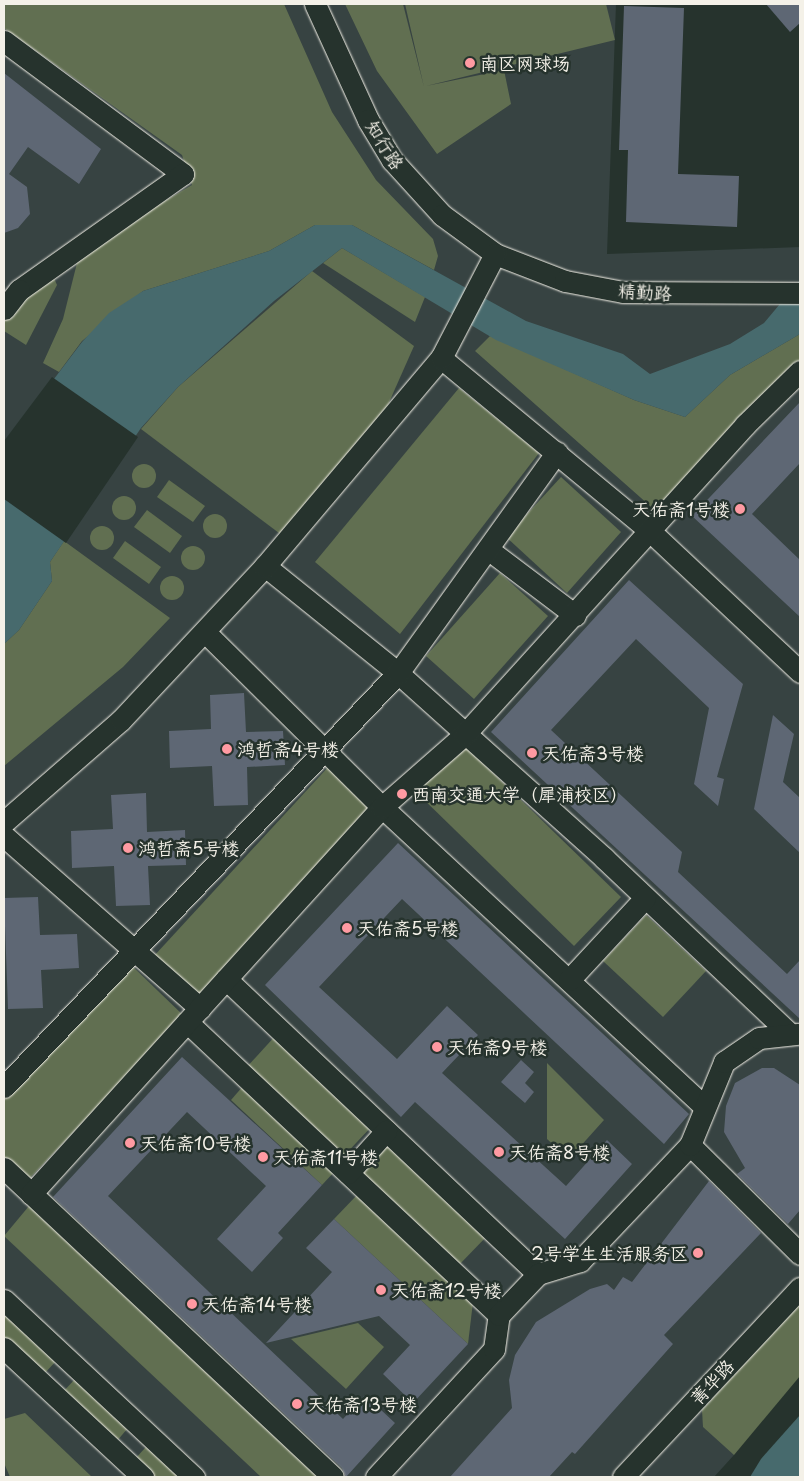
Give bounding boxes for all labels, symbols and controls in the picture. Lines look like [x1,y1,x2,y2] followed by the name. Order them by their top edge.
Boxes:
[480,52,570,74] place label: 南区网球场
[464,57,476,69] marker: 南区网球场
[362,116,408,174] street label: 知行路
[617,280,673,304] street label: 精勤路
[632,498,730,520] place label: 天佑斋1号楼
[734,503,746,515] marker: 天佑斋1号楼
[237,738,339,760] place label: 鸿哲斋4号楼
[542,742,644,764] place label: 天佑斋3号楼
[221,743,233,755] marker: 鸿哲斋4号楼
[526,747,538,759] marker: 天佑斋3号楼
[412,783,628,805] place label: 西南交通大学（犀浦校区）
[396,788,408,800] marker: 西南交通大学（犀浦校区）
[138,837,240,859] place label: 鸿哲斋5号楼
[122,842,134,854] marker: 鸿哲斋5号楼
[357,917,459,939] place label: 天佑斋5号楼
[341,922,353,934] marker: 天佑斋5号楼
[447,1036,548,1058] place label: 天佑斋9号楼
[431,1041,443,1053] marker: 天佑斋9号楼
[140,1132,251,1154] place label: 天佑斋10号楼
[124,1137,136,1149] marker: 天佑斋10号楼
[509,1141,610,1163] place label: 天佑斋8号楼
[273,1146,378,1168] place label: 天佑斋11号楼
[493,1146,505,1158] marker: 天佑斋8号楼
[257,1151,269,1163] marker: 天佑斋11号楼
[531,1242,688,1264] place label: 2号学生生活服务区
[692,1247,704,1259] marker: 2号学生生活服务区
[391,1279,502,1301] place label: 天佑斋12号楼
[375,1284,387,1296] marker: 天佑斋12号楼
[202,1293,312,1315] place label: 天佑斋14号楼
[186,1298,198,1310] marker: 天佑斋14号楼
[686,1355,738,1409] street label: 菁华路
[307,1393,417,1415] place label: 天佑斋13号楼
[291,1398,303,1410] marker: 天佑斋13号楼

